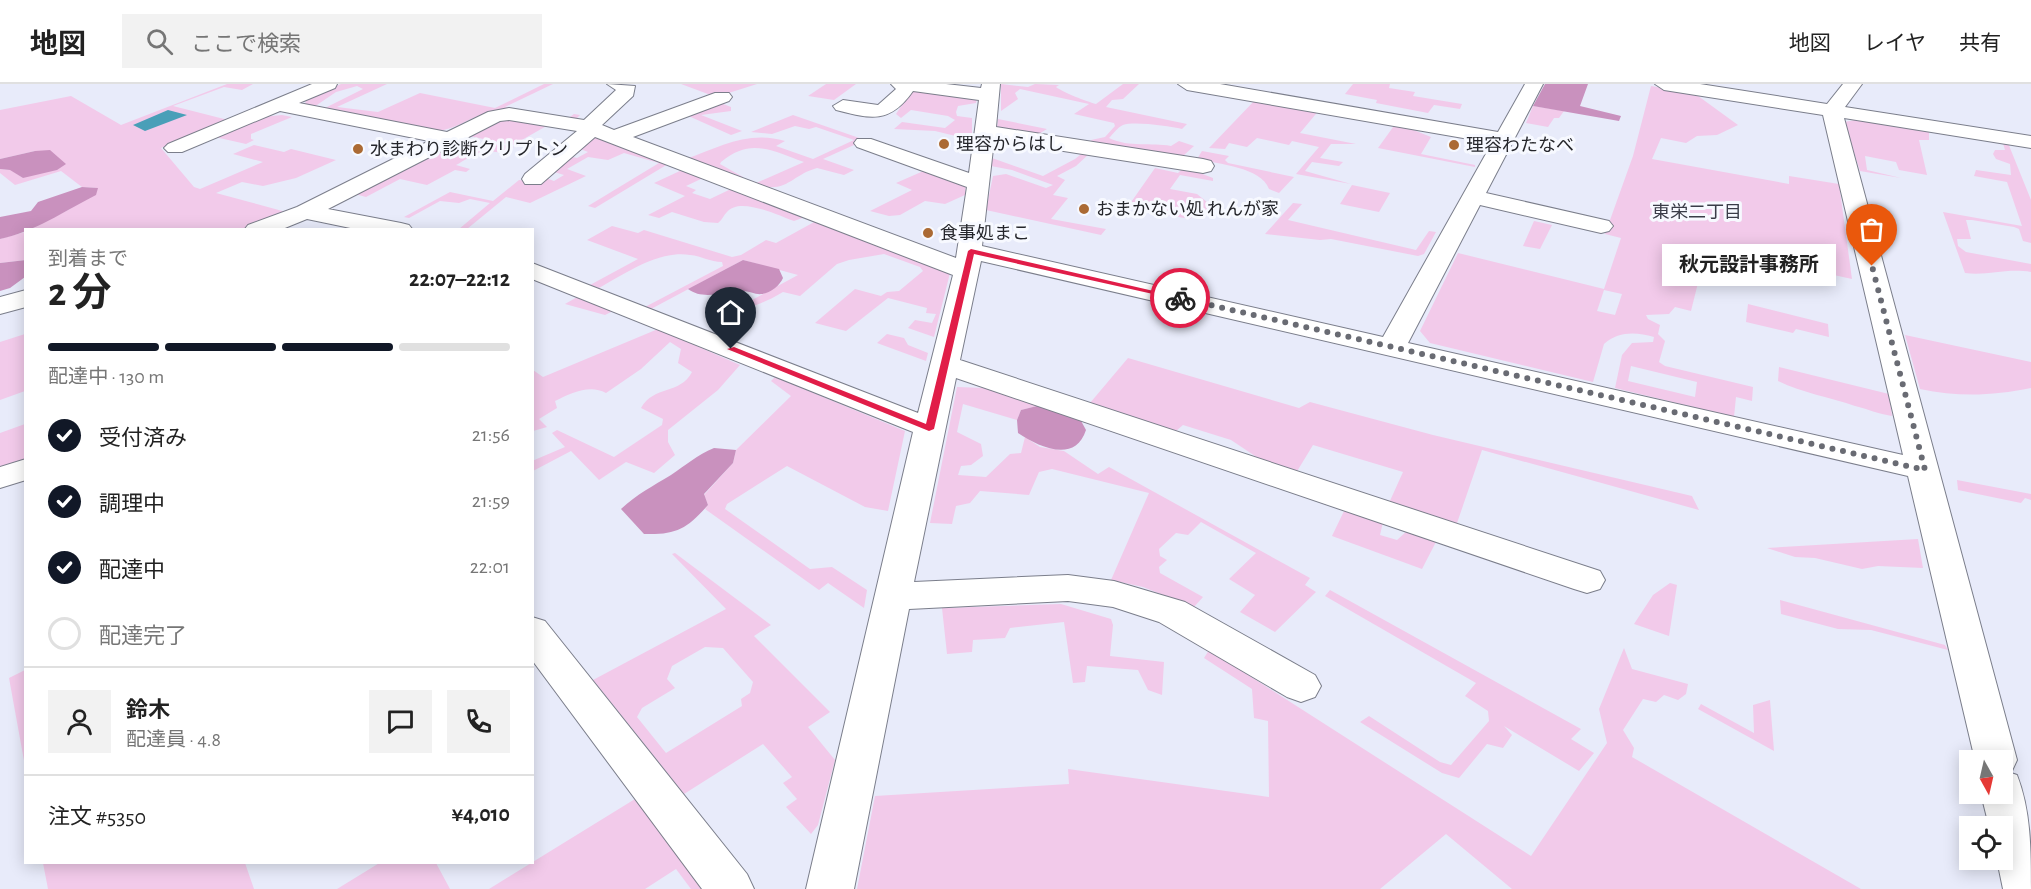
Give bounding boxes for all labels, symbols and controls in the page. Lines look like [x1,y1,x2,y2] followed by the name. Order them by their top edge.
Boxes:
[122,14,542,68] search box
[143,25,176,58] icon: search
[30,31,86,59] text: 地図
[191,33,301,55] text: ここで検索
[1789,33,1831,54] text: 地図
[1864,33,1926,54] text: レイヤ
[1959,33,2001,54] text: 共有
[956,135,1064,154] place label: 理容からはし
[1466,136,1574,155] place label: 理容わたなべ
[937,137,951,151] marker: 理容からはし
[1447,138,1461,152] marker: 理容わたなべ
[370,140,568,159] place label: 水まわり診断クリプトン
[351,142,365,156] marker: 水まわり診断クリプトン
[1096,199,1279,219] place label: おまかない処 れんが家
[1077,202,1091,216] marker: おまかない処 れんが家
[1652,203,1742,222] district label: 東栄二丁目
[1846,204,1897,266] pin
[1855,213,1888,246] icon: bag
[940,223,1030,243] place label: 食事処まこ
[921,226,935,240] marker: 食事処まこ
[1662,245,1836,287] callout: 秋元設計事務所
[48,249,128,269] text: 到着まで
[1679,255,1819,275] text: 秋元設計事務所
[409,268,510,290] text: 22:07–22:12
[1150,268,1210,328] courier
[48,274,111,313] text: 2 分
[1164,282,1197,315] icon: bike
[705,287,756,349] pin
[714,296,747,329] icon: home
[48,367,164,387] text: 配達中 · 130 m
[48,419,81,452] icon: check
[472,425,510,445] text: 21:56
[99,427,187,449] text: 受付済み
[48,485,81,518] icon: check
[472,491,510,511] text: 21:59
[99,493,165,515] text: 調理中
[48,551,81,584] icon: check
[470,557,510,577] text: 22:01
[99,559,165,581] text: 配達中
[99,625,187,647] text: 配達完了
[48,690,111,753] button: person
[369,690,432,753] button: chat
[447,690,510,753] button: phone
[126,699,170,721] text: 鈴木
[126,730,221,750] text: 配達員 · 4.8
[1959,750,2013,804] north arrow
[1959,750,2013,870] map controls
[451,803,510,825] text: ¥4,010
[48,806,146,828] text: 注文 #5350
[1959,816,2013,870] button: locate

